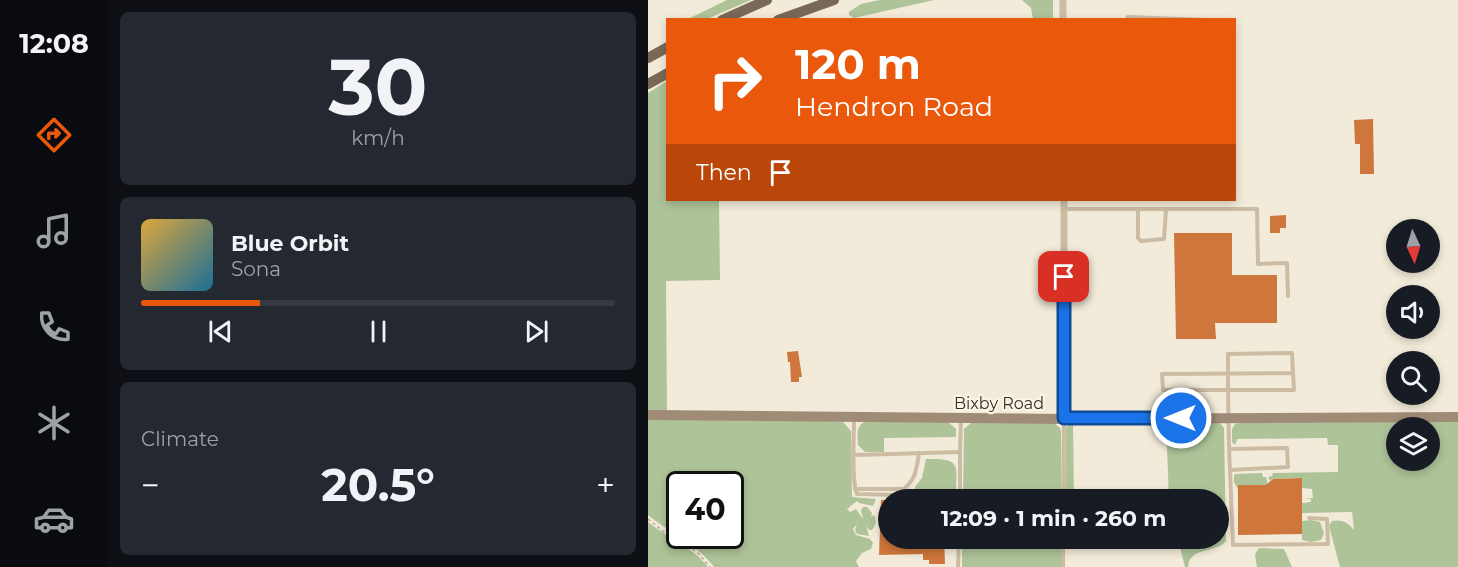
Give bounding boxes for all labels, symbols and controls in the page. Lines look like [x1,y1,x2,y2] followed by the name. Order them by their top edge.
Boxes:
[19,27,89,60] text: 12:08
[795,38,921,90] text: 120 m
[328,39,428,135] text: 30
[696,42,774,120] icon: right
[795,90,993,123] text: Hendron Road
[33,114,75,156] icon: directions
[351,126,405,150] text: km/h
[764,156,797,189] icon: arrive
[696,159,752,186] text: Then
[33,210,75,252] icon: music
[1386,219,1440,273] north arrow
[1386,219,1440,471] map controls
[231,230,349,257] text: Blue Orbit
[1038,251,1089,302] pin
[231,257,281,281] text: Sona
[1047,260,1080,293] icon: arrive
[1386,285,1440,339] button: sound
[33,306,75,348] icon: phone
[204,315,237,348] icon: previous
[362,315,395,348] icon: pause
[520,315,553,348] icon: next
[1386,351,1440,405] button: search
[1149,386,1213,450] position arrow
[954,394,1044,413] street label: Bixby Road
[33,402,75,444] icon: climate
[1386,417,1440,471] button: layers
[141,427,219,451] text: Climate
[321,457,435,512] text: 20.5°
[141,465,160,505] text: −
[596,465,615,505] text: +
[666,471,744,549] speed limit sign: 40
[33,498,75,540] icon: car
[941,505,1166,532] text: 12:09 · 1 min · 260 m

